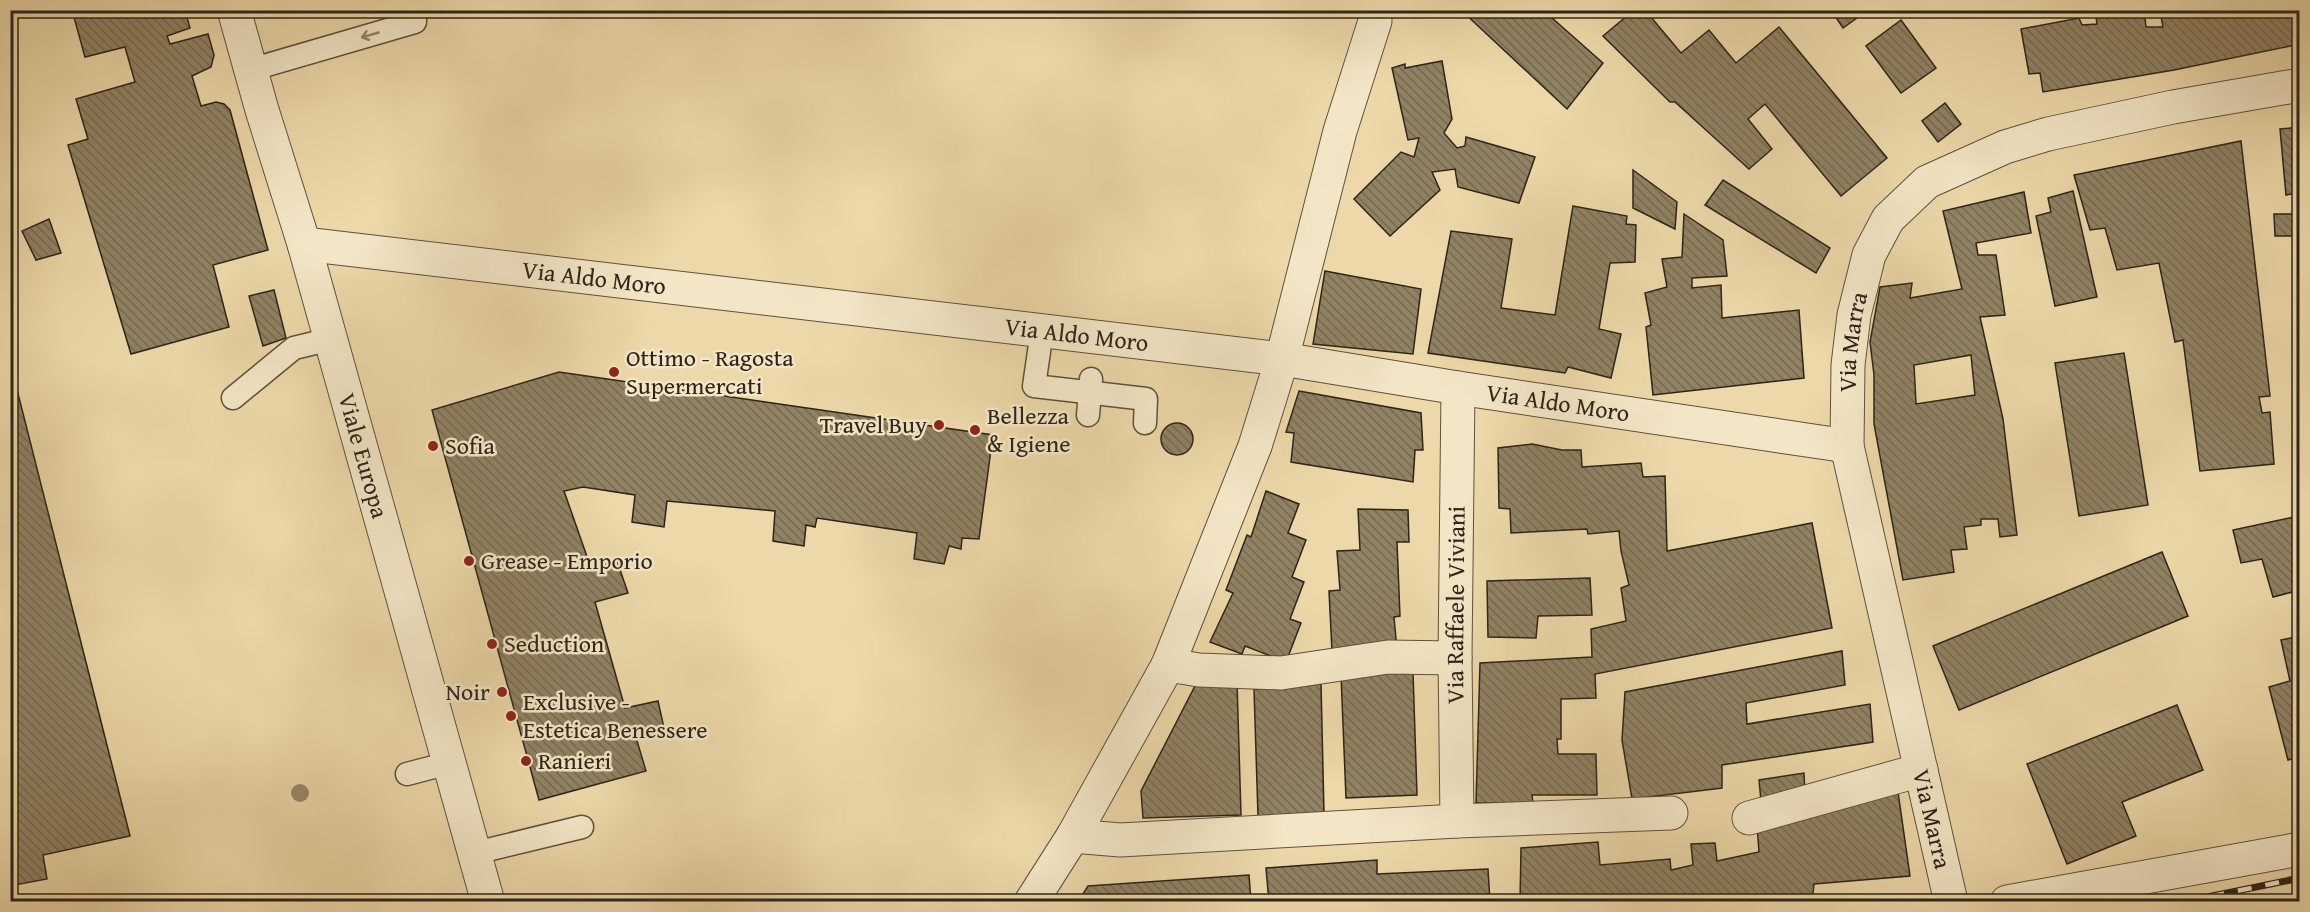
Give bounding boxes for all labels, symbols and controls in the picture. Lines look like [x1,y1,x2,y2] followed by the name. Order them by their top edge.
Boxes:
[361,30,380,41] one-way arrow
[520,252,668,303] street label: Via Aldo Moro
[1830,287,1876,392] street label: Via Marra
[1003,309,1151,360] street label: Via Aldo Moro
[626,340,794,403] place label: Ottimo - Ragosta Supermercati
[607,365,621,379] marker: Ottimo - Ragosta Supermercati
[1484,374,1632,430] street label: Via Aldo Moro
[330,389,398,523] street label: Viale Europa
[987,398,1071,461] place label: Bellezza & Igiene
[820,407,927,442] place label: Travel Buy
[932,418,946,432] marker: Travel Buy
[968,423,982,437] marker: Bellezza & Igiene
[445,428,495,463] place label: Sofia
[426,439,440,453] marker: Sofia
[1437,505,1474,704] street label: Via Raffaele Viviani
[481,543,653,578] place label: Grease - Emporio
[462,554,476,568] marker: Grease - Emporio
[504,626,605,661] place label: Seduction
[485,637,499,651] marker: Seduction
[445,674,490,709] place label: Noir
[523,684,708,747] place label: Exclusive - Estetica Benessere
[495,685,509,699] marker: Noir
[504,709,518,723] marker: Exclusive - Estetica Benessere
[538,743,612,778] place label: Ranieri
[519,754,533,768] marker: Ranieri
[1904,766,1961,873] street label: Via Marra

